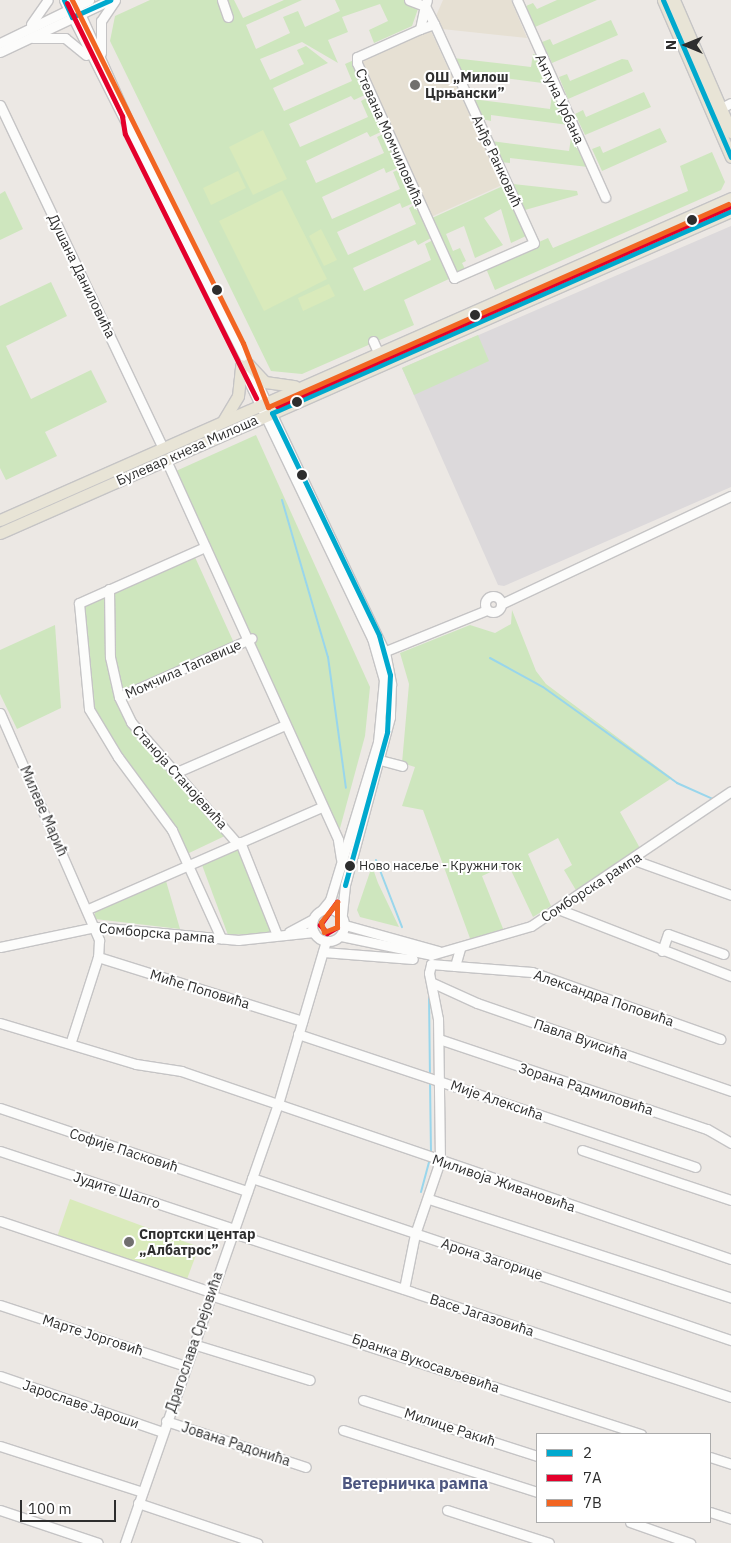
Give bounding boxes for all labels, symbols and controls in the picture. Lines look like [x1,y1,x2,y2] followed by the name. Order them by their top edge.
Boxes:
[661,20,711,70] north arrow
[662,40,680,50] text: N
[532,51,588,147] street label: Антуна Урбана
[352,66,428,208] street label: Стевана Момчиловића
[425,69,509,102] place label: ОШ „Милош Црњански”
[409,79,421,91] marker: ОШ „Милош Црњански”
[468,112,526,210] street label: Анђе Ранковић
[45,211,119,341] street label: Душана Даниловића
[687,215,697,225] unlabelled marker
[212,285,222,295] unlabelled marker
[470,310,480,320] unlabelled marker
[292,397,302,407] unlabelled marker
[114,411,260,489] street label: Булевар кнеза Милоша
[297,470,307,480] unlabelled marker
[122,636,244,702] street label: Момчила Тапавице
[129,721,231,833] street label: Станоја Станојевића
[17,763,71,859] street label: Милеве Марић
[538,848,644,926] street label: Сомборска рампа
[359,858,522,874] place label: Ново насеље - Кружни ток
[345,861,355,871] marker: Ново насеље - Кружни ток
[98,920,216,946] street label: Сомборска рампа
[148,966,252,1012] street label: Миће Поповића
[532,966,676,1030] street label: Александра Поповића
[532,1015,630,1063] street label: Павла Вуисића
[517,1059,655,1119] street label: Зорана Радмиловића
[448,1076,546,1124] street label: Мије Алексића
[68,1125,180,1175] street label: Софије Пасковић
[430,1151,578,1215] street label: Миливоја Живановића
[71,1168,163,1212] street label: Јудите Шалго
[139,1226,256,1258] place label: Спортски центар „Албатрос”
[439,1235,545,1283] street label: Арона Загорице
[123,1236,135,1248] marker: Спортски центар „Албатрос”
[162,1269,226,1415] street label: Драгослава Срејовића
[428,1290,536,1340] street label: Васе Јагазовића
[40,1311,146,1359] street label: Марте Јорговић
[350,1330,502,1396] street label: Бранка Вукосављевића
[21,1376,141,1432] street label: Јарославе Јароши
[402,1404,498,1450] street label: Милице Ракић
[179,1418,293,1470] street label: Јована Радонића
[536,1433,711,1523] legend
[583,1443,592,1462] text: 2
[583,1468,602,1487] text: 7A
[342,1473,488,1493] district label: Ветерничка рампа
[22,1490,119,1522] scale bar
[583,1493,602,1512] text: 7B
[28,1499,72,1518] text: 100 m

